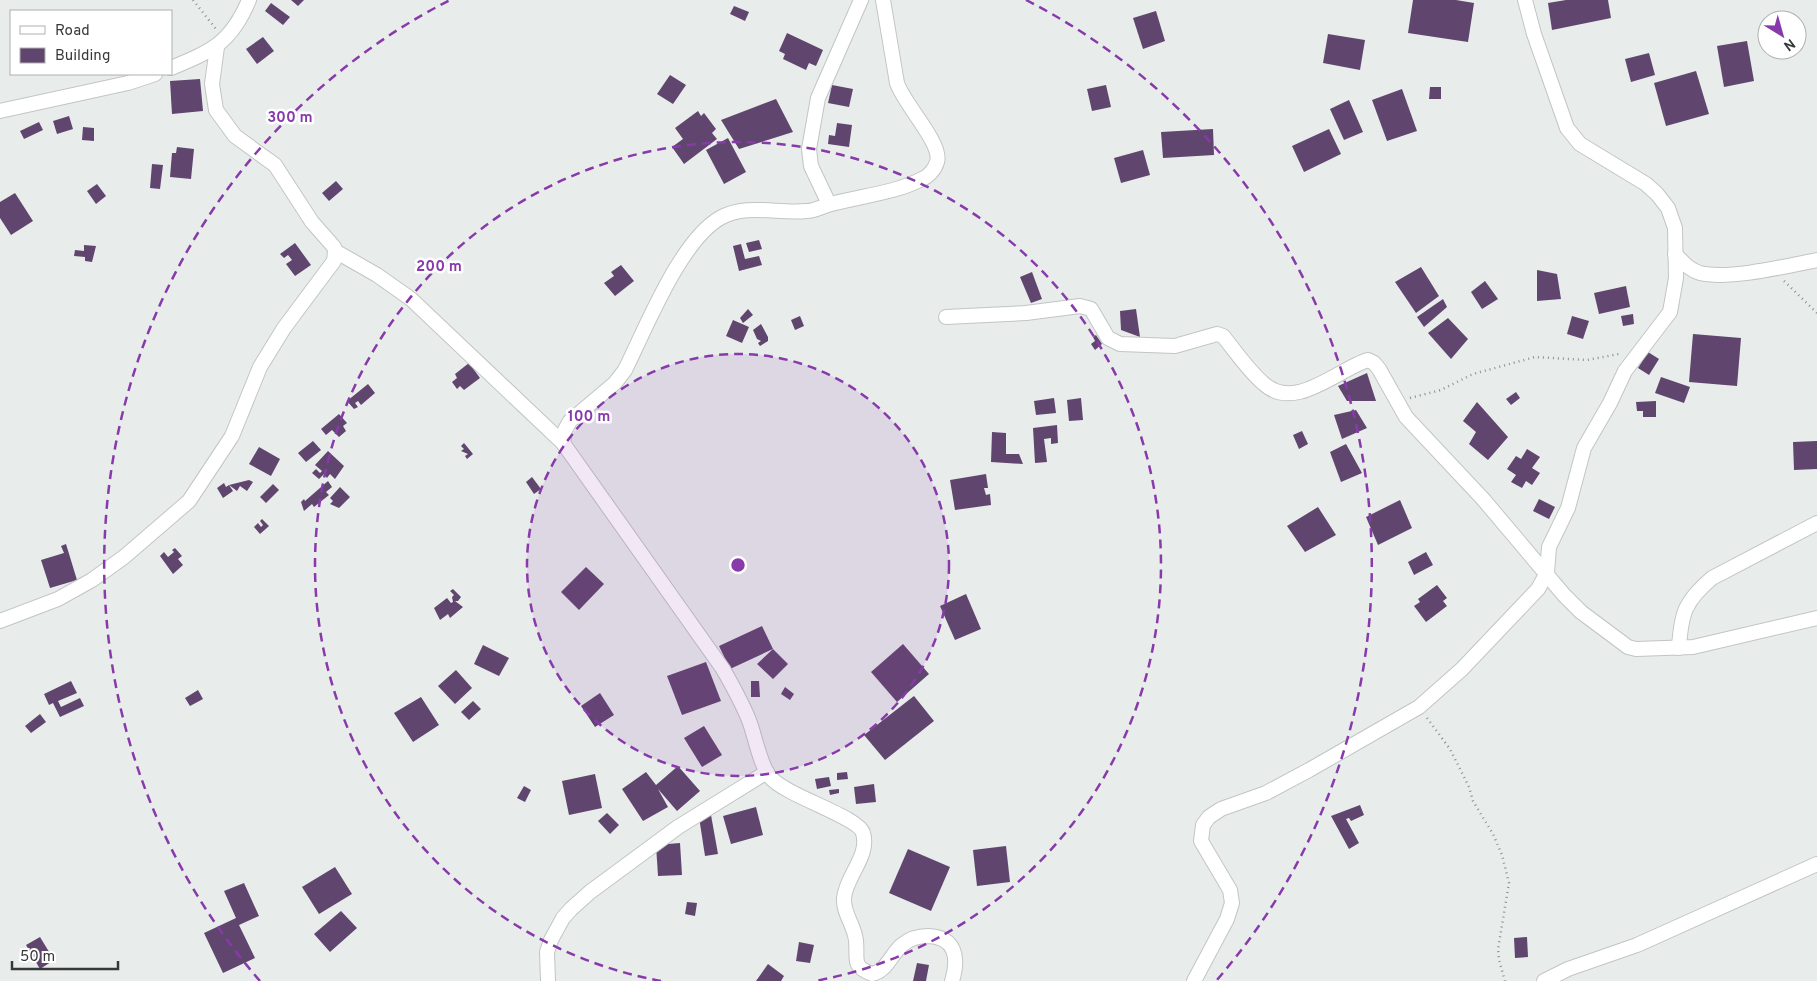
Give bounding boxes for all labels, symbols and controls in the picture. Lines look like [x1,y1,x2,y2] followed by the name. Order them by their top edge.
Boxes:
[10,10,172,75] legend
[1757,10,1807,60] north arrow
[55,22,90,41] text: Road
[1780,34,1798,54] text: N
[55,47,110,66] text: Building
[267,109,313,128] text: 300 m
[416,258,462,277] text: 200 m
[568,408,610,427] text: 100 m
[729,556,747,574] centre of rings
[12,938,119,970] scale bar
[20,948,55,967] text: 50 m

